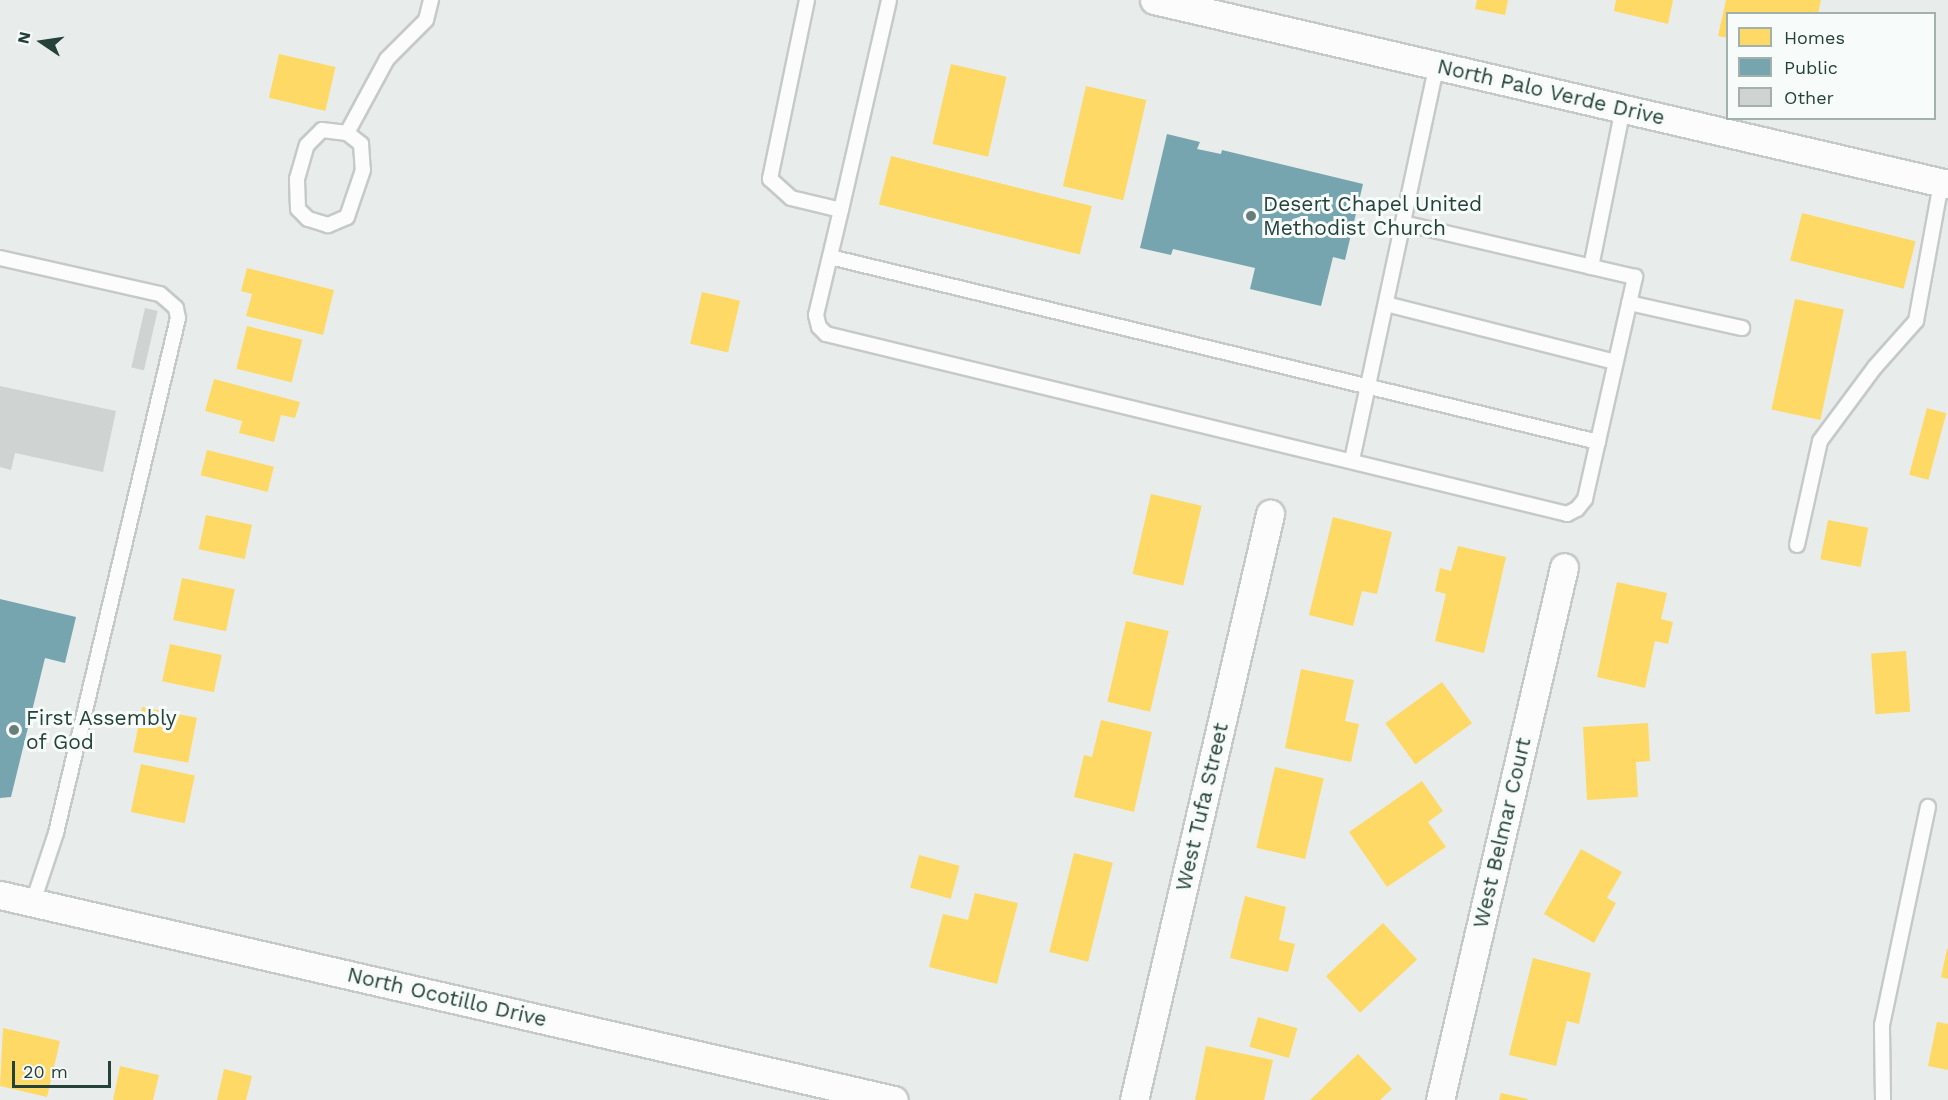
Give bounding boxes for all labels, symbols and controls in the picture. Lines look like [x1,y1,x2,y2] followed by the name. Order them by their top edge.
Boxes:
[12,12,72,72] north arrow
[1726,12,1936,120] legend
[1784,27,1845,48] text: Homes
[13,30,35,46] text: N
[1435,53,1667,131] street label: North Palo Verde Drive
[1784,57,1838,78] text: Public
[1784,87,1834,108] text: Other
[1263,191,1483,241] place label: Desert Chapel United Methodist Church
[1244,209,1258,223] marker: Desert Chapel United Methodist Church
[26,705,177,755] place label: First Assembly of God
[1170,720,1234,894] street label: West Tufa Street
[7,723,21,737] marker: First Assembly of God
[1468,735,1536,931] street label: West Belmar Court
[345,962,549,1032] street label: North Ocotillo Drive
[15,1049,114,1087] scale bar
[23,1061,68,1082] text: 20 m

